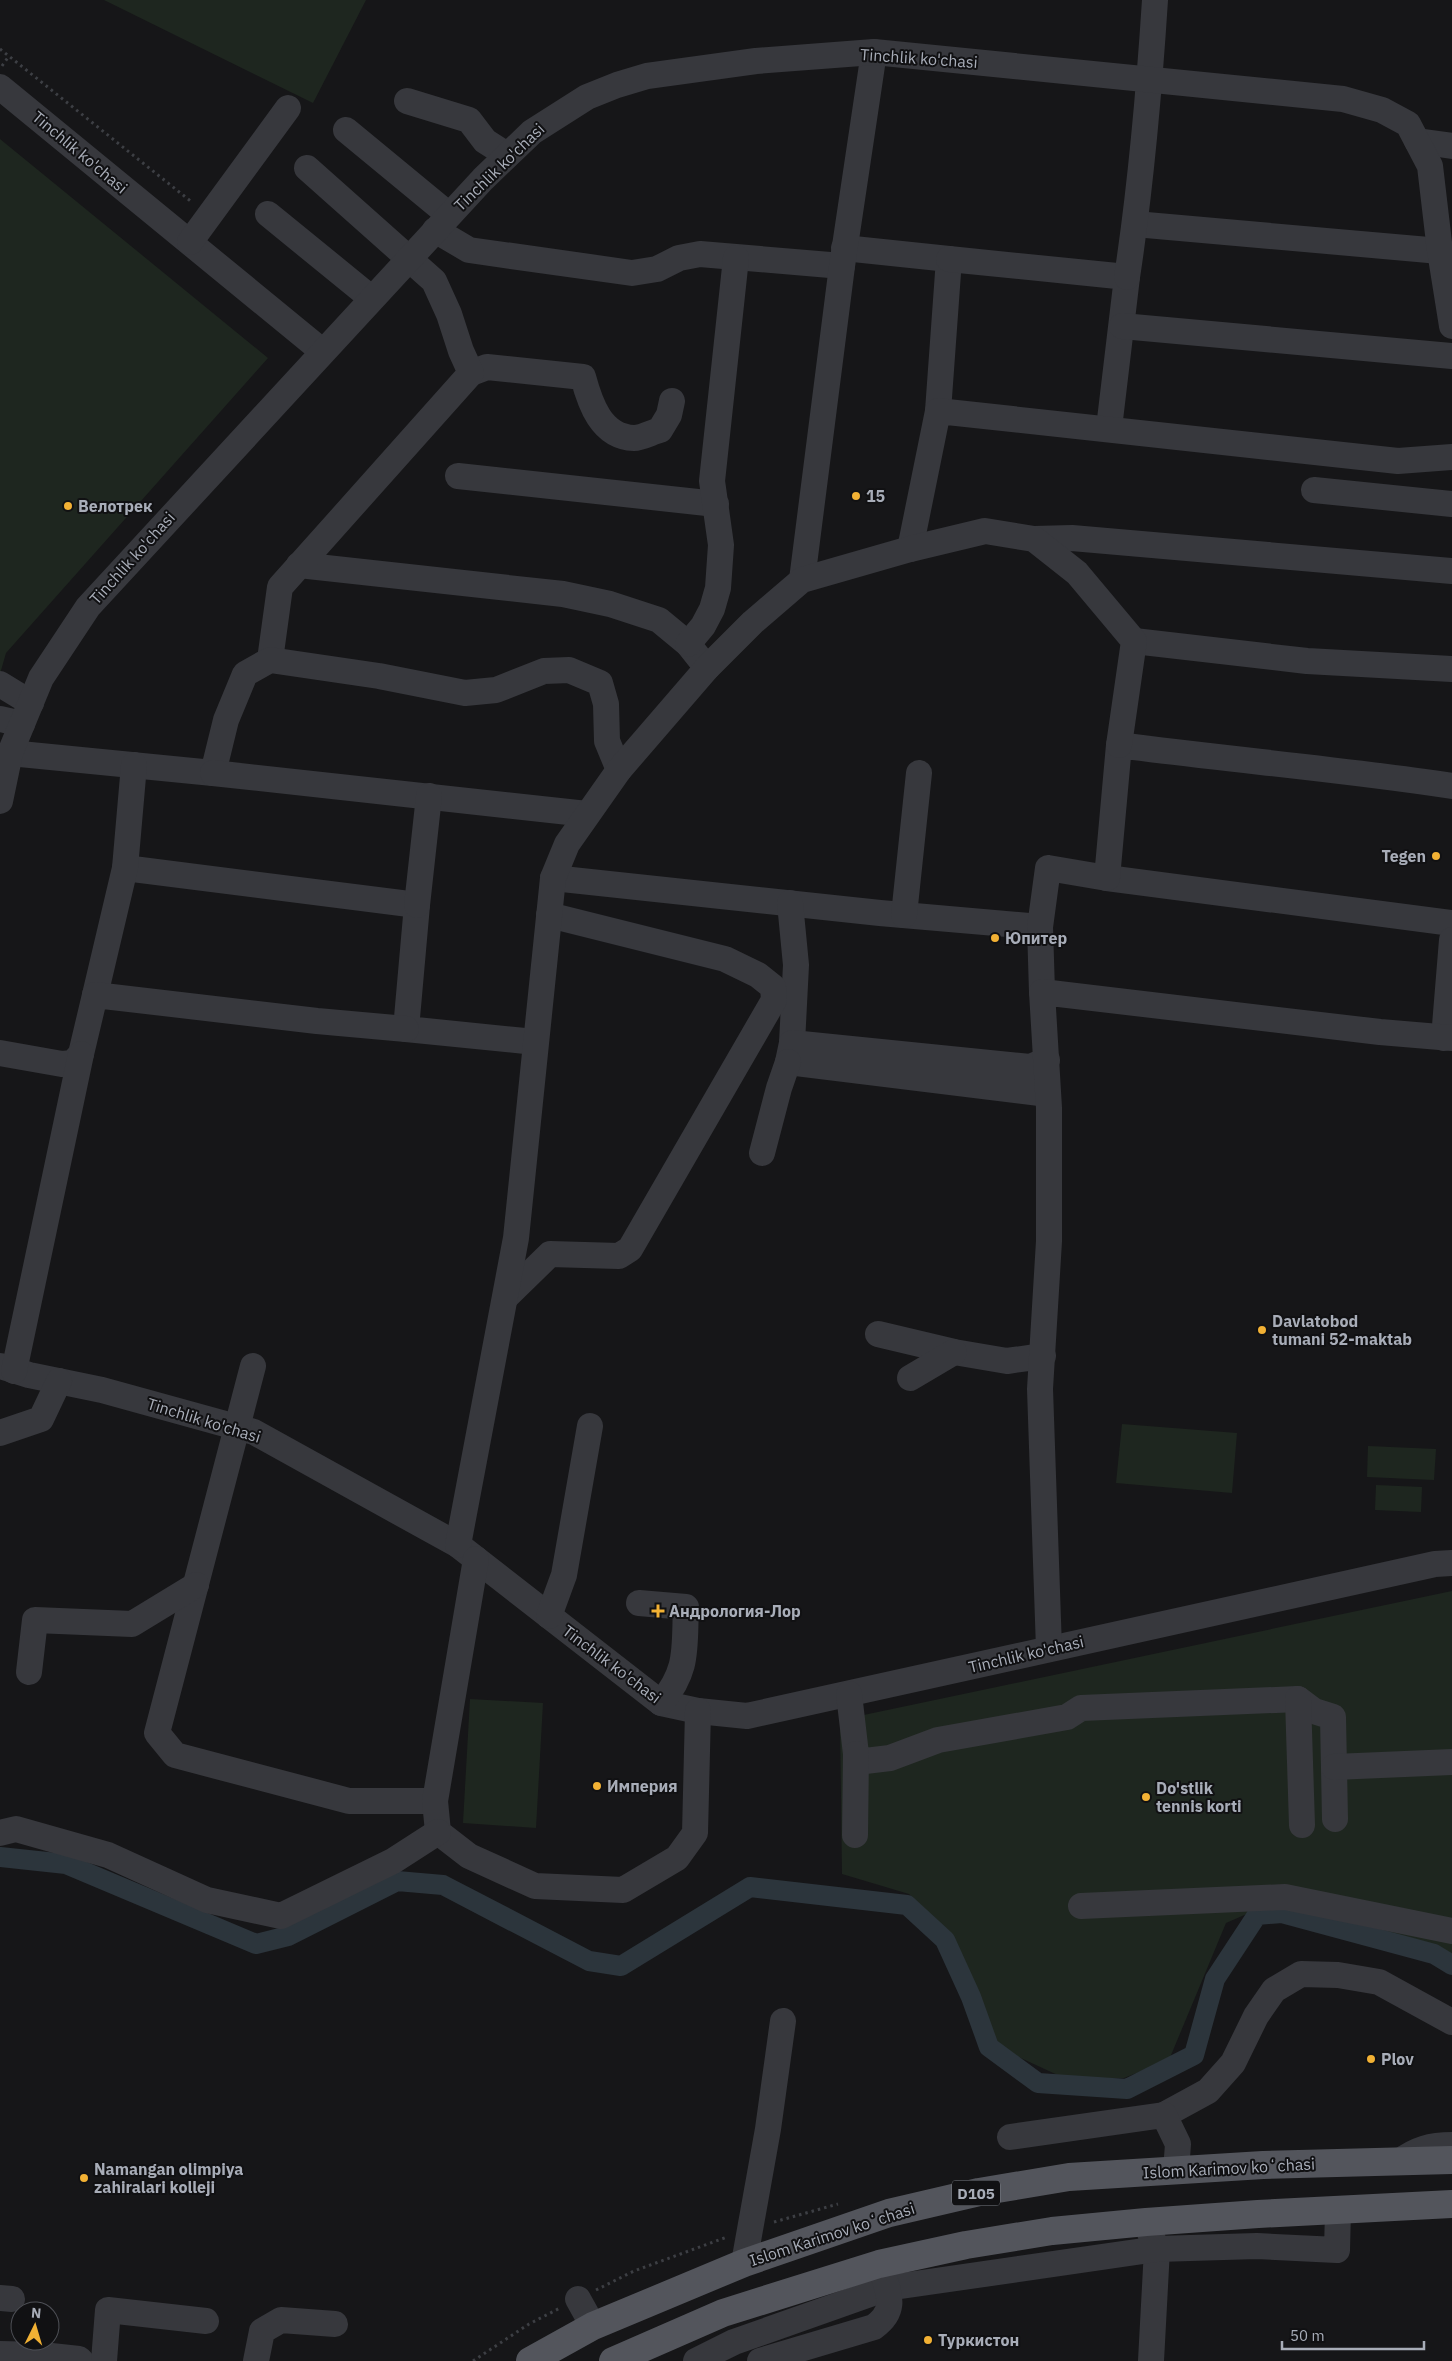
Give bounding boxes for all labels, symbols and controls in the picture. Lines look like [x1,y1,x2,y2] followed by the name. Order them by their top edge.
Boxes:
[860,44,978,72] street label: Tinchlik ko'chasi
[28,106,132,198] street label: Tinchlik ko'chasi
[450,119,548,215] street label: Tinchlik ko'chasi
[866,486,886,506] place label: 15
[850,490,862,502] marker: 15
[78,496,152,516] place label: Велотрек
[62,500,74,512] marker: Велотрек
[85,508,179,608] street label: Tinchlik ko'chasi
[1381,846,1426,866] place label: Tegen
[1430,850,1442,862] marker: Tegen
[1005,928,1067,948] place label: Юпитер
[989,932,1001,944] marker: Юпитер
[1272,1311,1412,1349] place label: Davlatobod tumani 52-maktab
[1256,1324,1268,1336] marker: Davlatobod tumani 52-maktab
[145,1393,263,1447] street label: Tinchlik ko'chasi
[669,1601,801,1621] place label: Андрология-Лор
[651,1604,665,1618] marker: Андрология-Лор
[559,1621,665,1707] street label: Tinchlik ko'chasi
[966,1631,1086,1677] street label: Tinchlik ko'chasi
[607,1776,678,1796] place label: Империя
[1156,1778,1242,1816] place label: Do'stlik tennis korti
[591,1780,603,1792] marker: Империя
[1140,1791,1152,1803] marker: Do'stlik tennis korti
[1381,2049,1414,2069] place label: Plov
[1365,2053,1377,2065] marker: Plov
[1142,2154,1316,2182] street label: Islom Karimov koʻchasi
[94,2159,243,2197] place label: Namangan olimpiya zahiralari kolleji
[78,2172,90,2184] marker: Namangan olimpiya zahiralari kolleji
[952,2180,1000,2206] road number: D105
[747,2198,917,2270] street label: Islom Karimov koʻchasi
[10,2301,60,2351] north arrow
[30,2304,42,2322] text: N
[1282,2318,1424,2350] scale bar
[1290,2326,1325,2345] text: 50 m
[938,2330,1019,2350] place label: Туркистон
[922,2334,934,2346] marker: Туркистон

